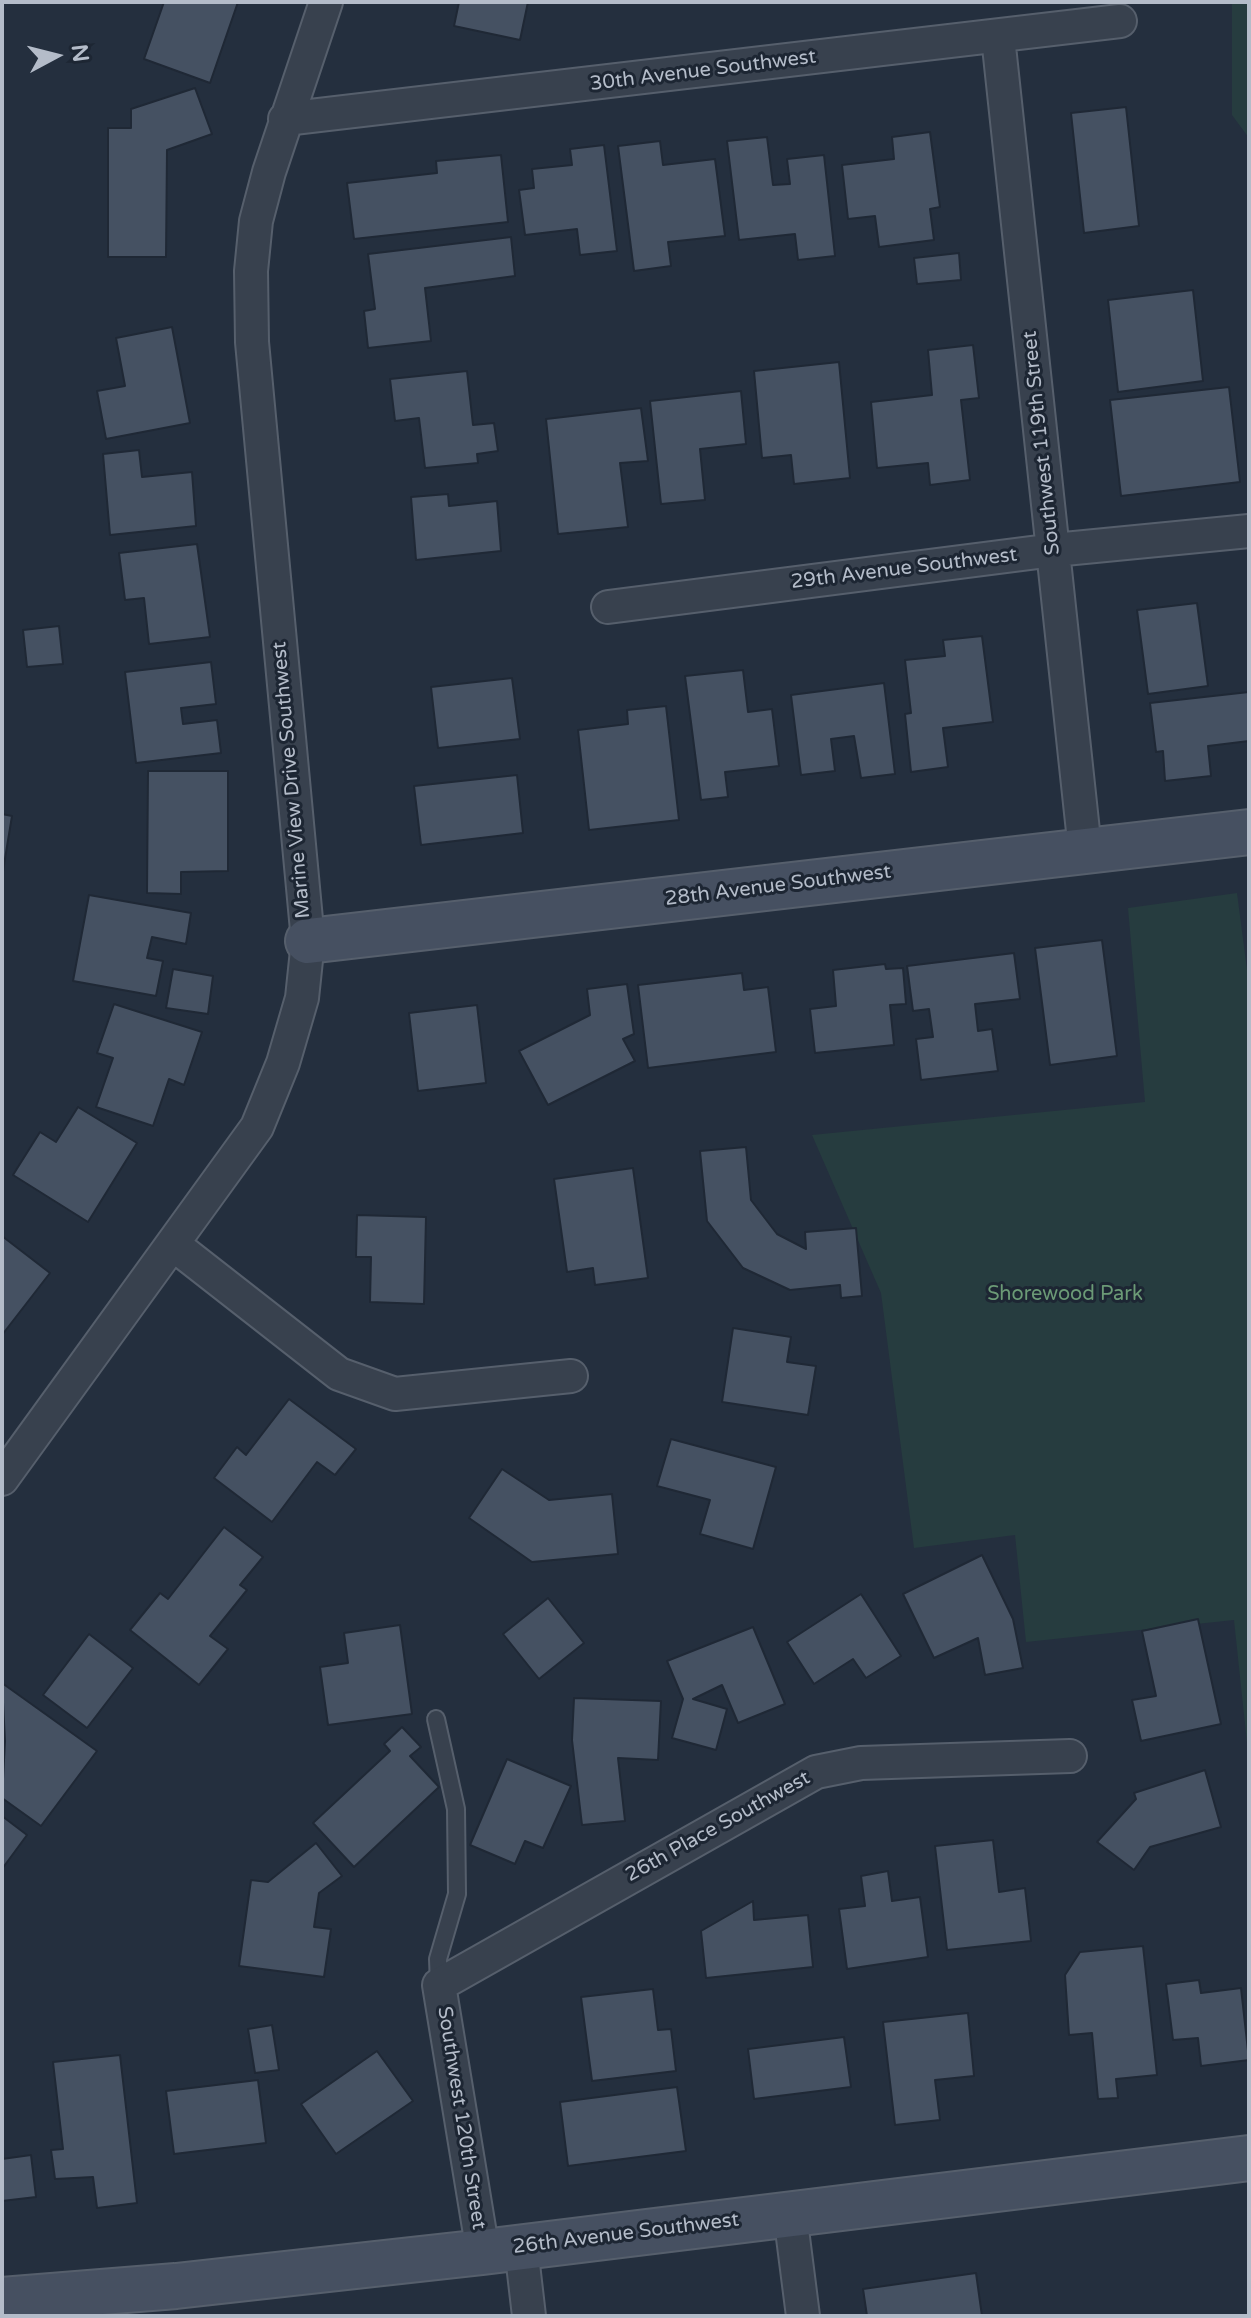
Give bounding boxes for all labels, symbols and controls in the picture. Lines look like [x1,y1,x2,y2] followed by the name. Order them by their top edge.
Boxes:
[16,16,96,96] north arrow
[66,43,94,63] text: N
[589,45,817,97] street label: 30th Avenue Southwest
[1018,330,1066,556] street label: Southwest 119th Street
[790,543,1018,595] street label: 29th Avenue Southwest
[268,641,316,919] street label: Marine View Drive Southwest
[664,860,892,912] street label: 28th Avenue Southwest
[987,1283,1143,1307] park label: Shorewood Park
[622,1766,814,1888] street label: 26th Place Southwest
[432,2005,490,2231] street label: Southwest 120th Street
[512,2208,740,2260] street label: 26th Avenue Southwest

